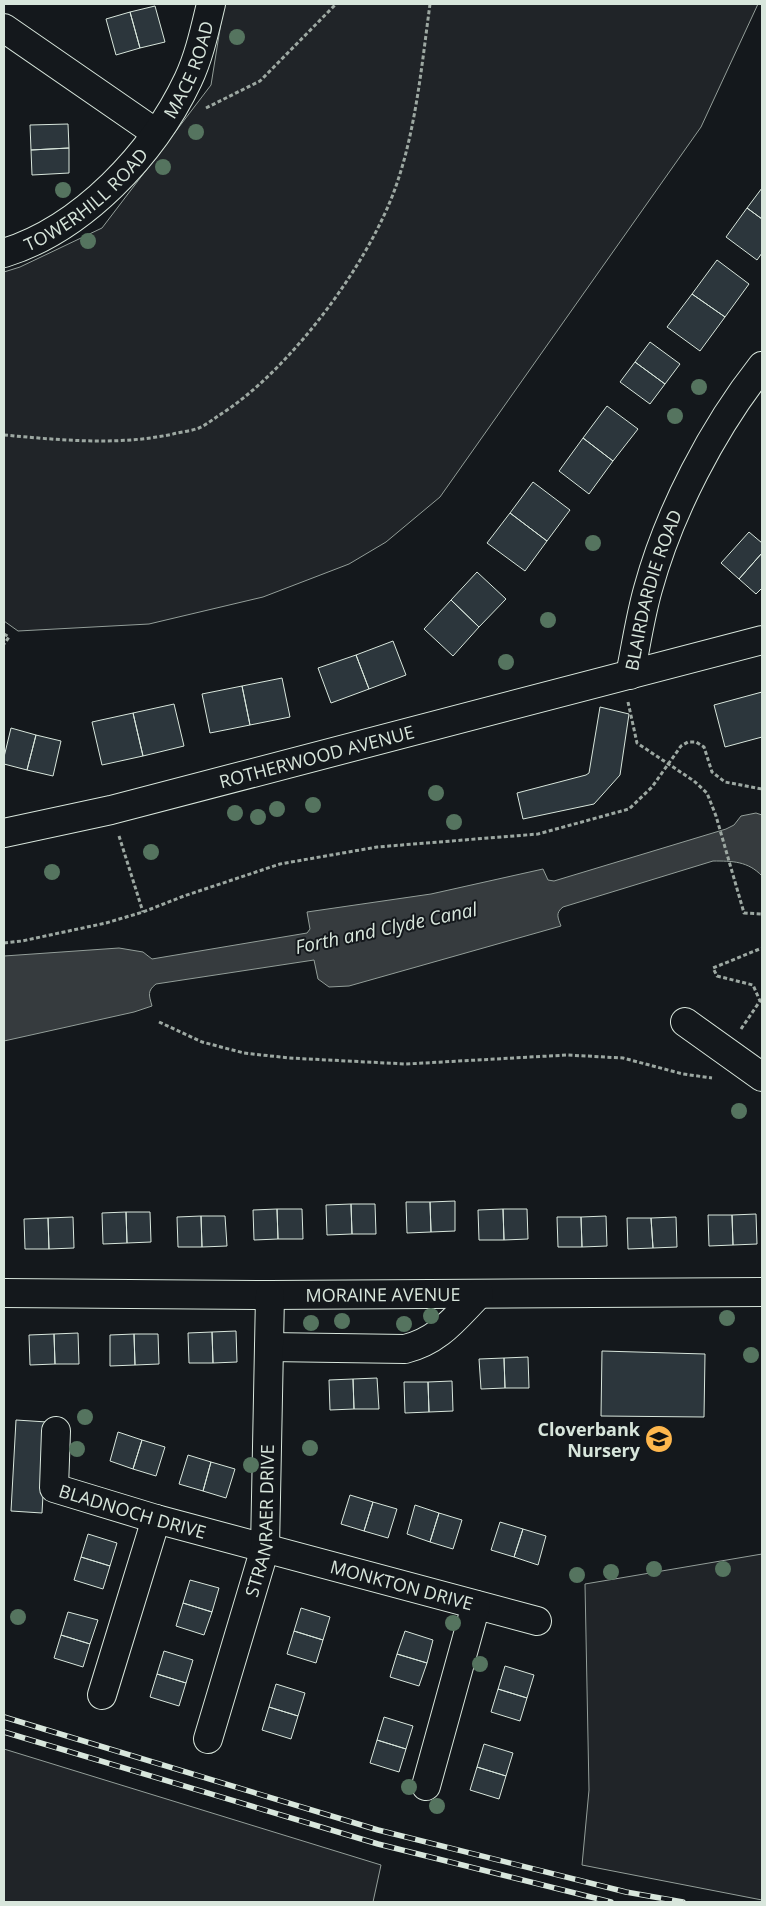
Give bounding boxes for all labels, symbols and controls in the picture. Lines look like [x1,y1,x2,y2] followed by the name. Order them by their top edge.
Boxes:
[158,18,219,123] street label: MACE ROAD
[20,143,153,256] street label: TOWERHILL ROAD
[619,506,687,673] street label: BLAIRDARDIE ROAD
[217,719,417,793] street label: ROTHERWOOD AVENUE
[293,896,481,960] water label: Forth and Clyde Canal
[305,1282,460,1307] street label: MORAINE AVENUE
[538,1417,641,1462] place label: Cloverbank Nursery
[644,1424,674,1454] school or university icon: Cloverbank Nursery
[239,1444,279,1600] street label: STRANRAER DRIVE
[56,1478,209,1544] street label: BLADNOCH DRIVE
[328,1554,476,1615] street label: MONKTON DRIVE

